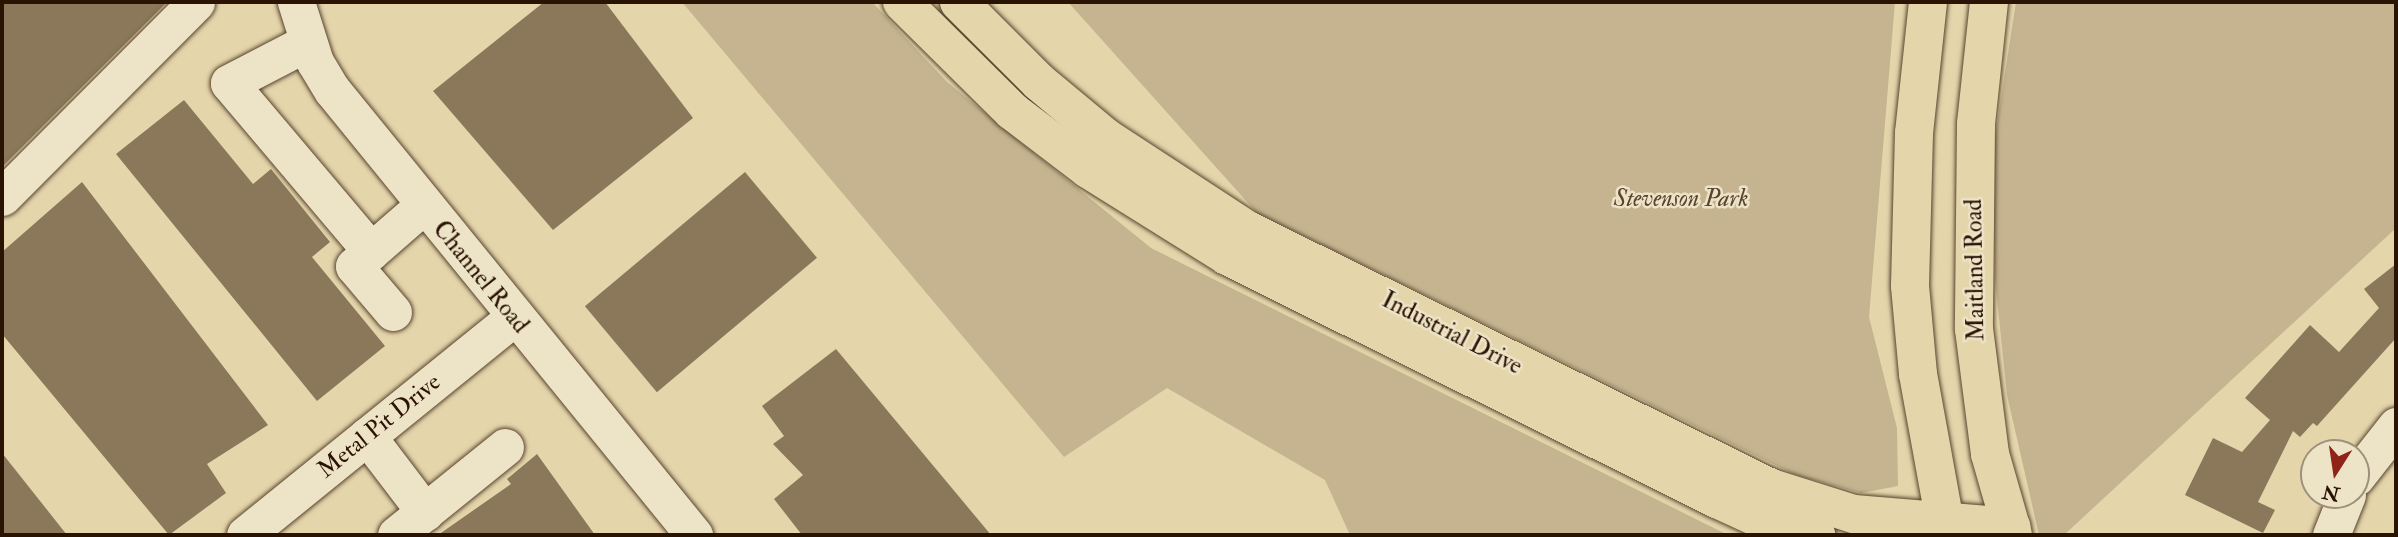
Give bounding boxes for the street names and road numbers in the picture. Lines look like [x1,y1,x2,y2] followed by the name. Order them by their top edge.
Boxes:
[1959,199,1991,341] street label: Maitland Road
[427,215,535,339] street label: Channel Road
[1377,285,1527,381] street label: Industrial Drive
[312,368,446,484] street label: Metal Pit Drive

